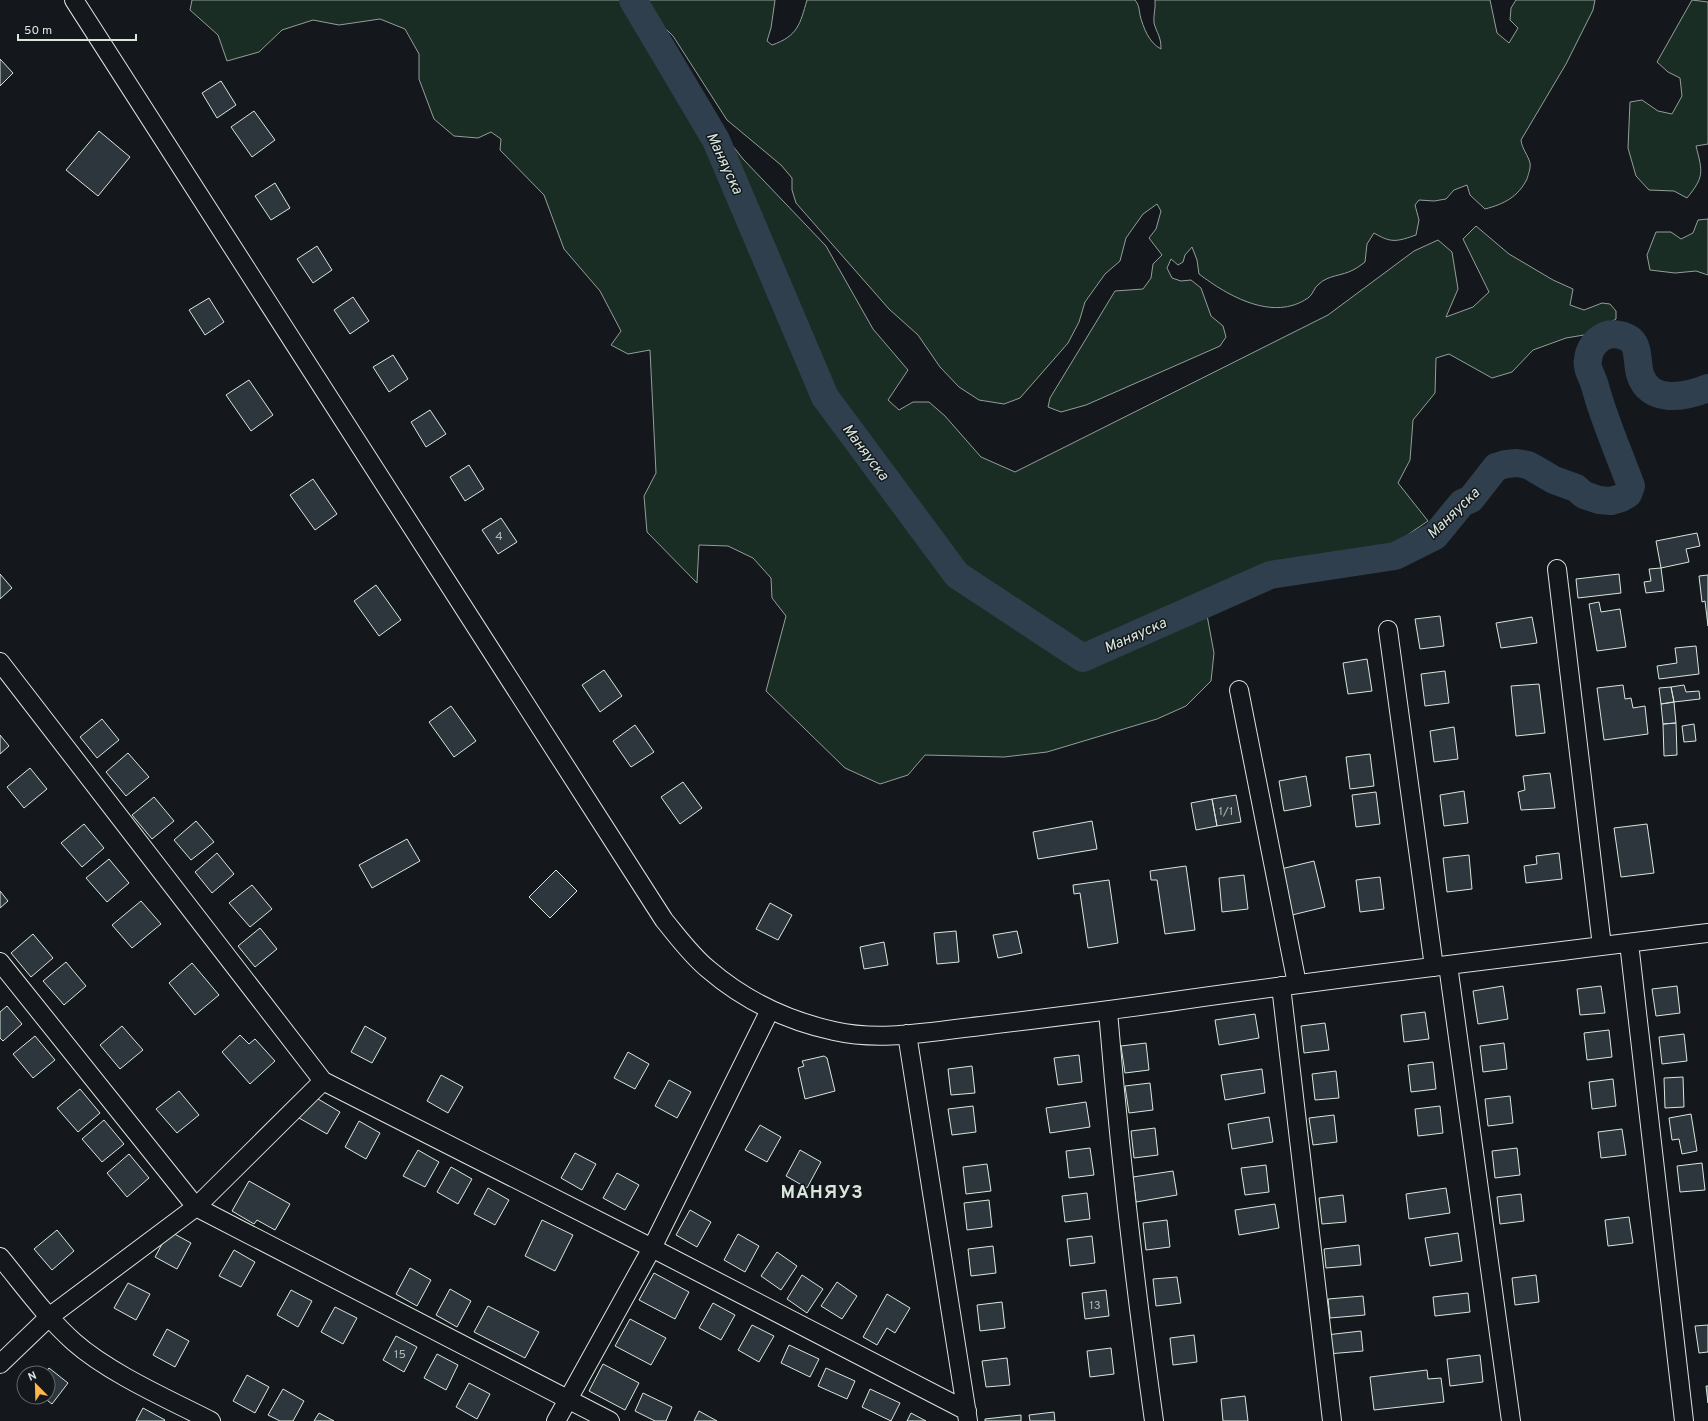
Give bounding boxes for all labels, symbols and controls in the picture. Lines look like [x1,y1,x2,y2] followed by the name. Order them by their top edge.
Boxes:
[18,16,136,42] scale bar
[24,23,52,39] text: 50 m
[701,130,746,198] water label: Маняуска
[837,421,892,485] water label: Маняуска
[1424,484,1485,544] water label: Маняуска
[495,529,503,545] house number: 4
[1102,614,1170,659] water label: Маняуска
[1219,804,1233,820] house number: 1/1
[781,1182,863,1205] district label: МАНЯУЗ
[1089,1298,1101,1314] house number: 13
[394,1347,406,1363] house number: 15
[16,1365,56,1405] north arrow
[26,1369,39,1385] text: N

